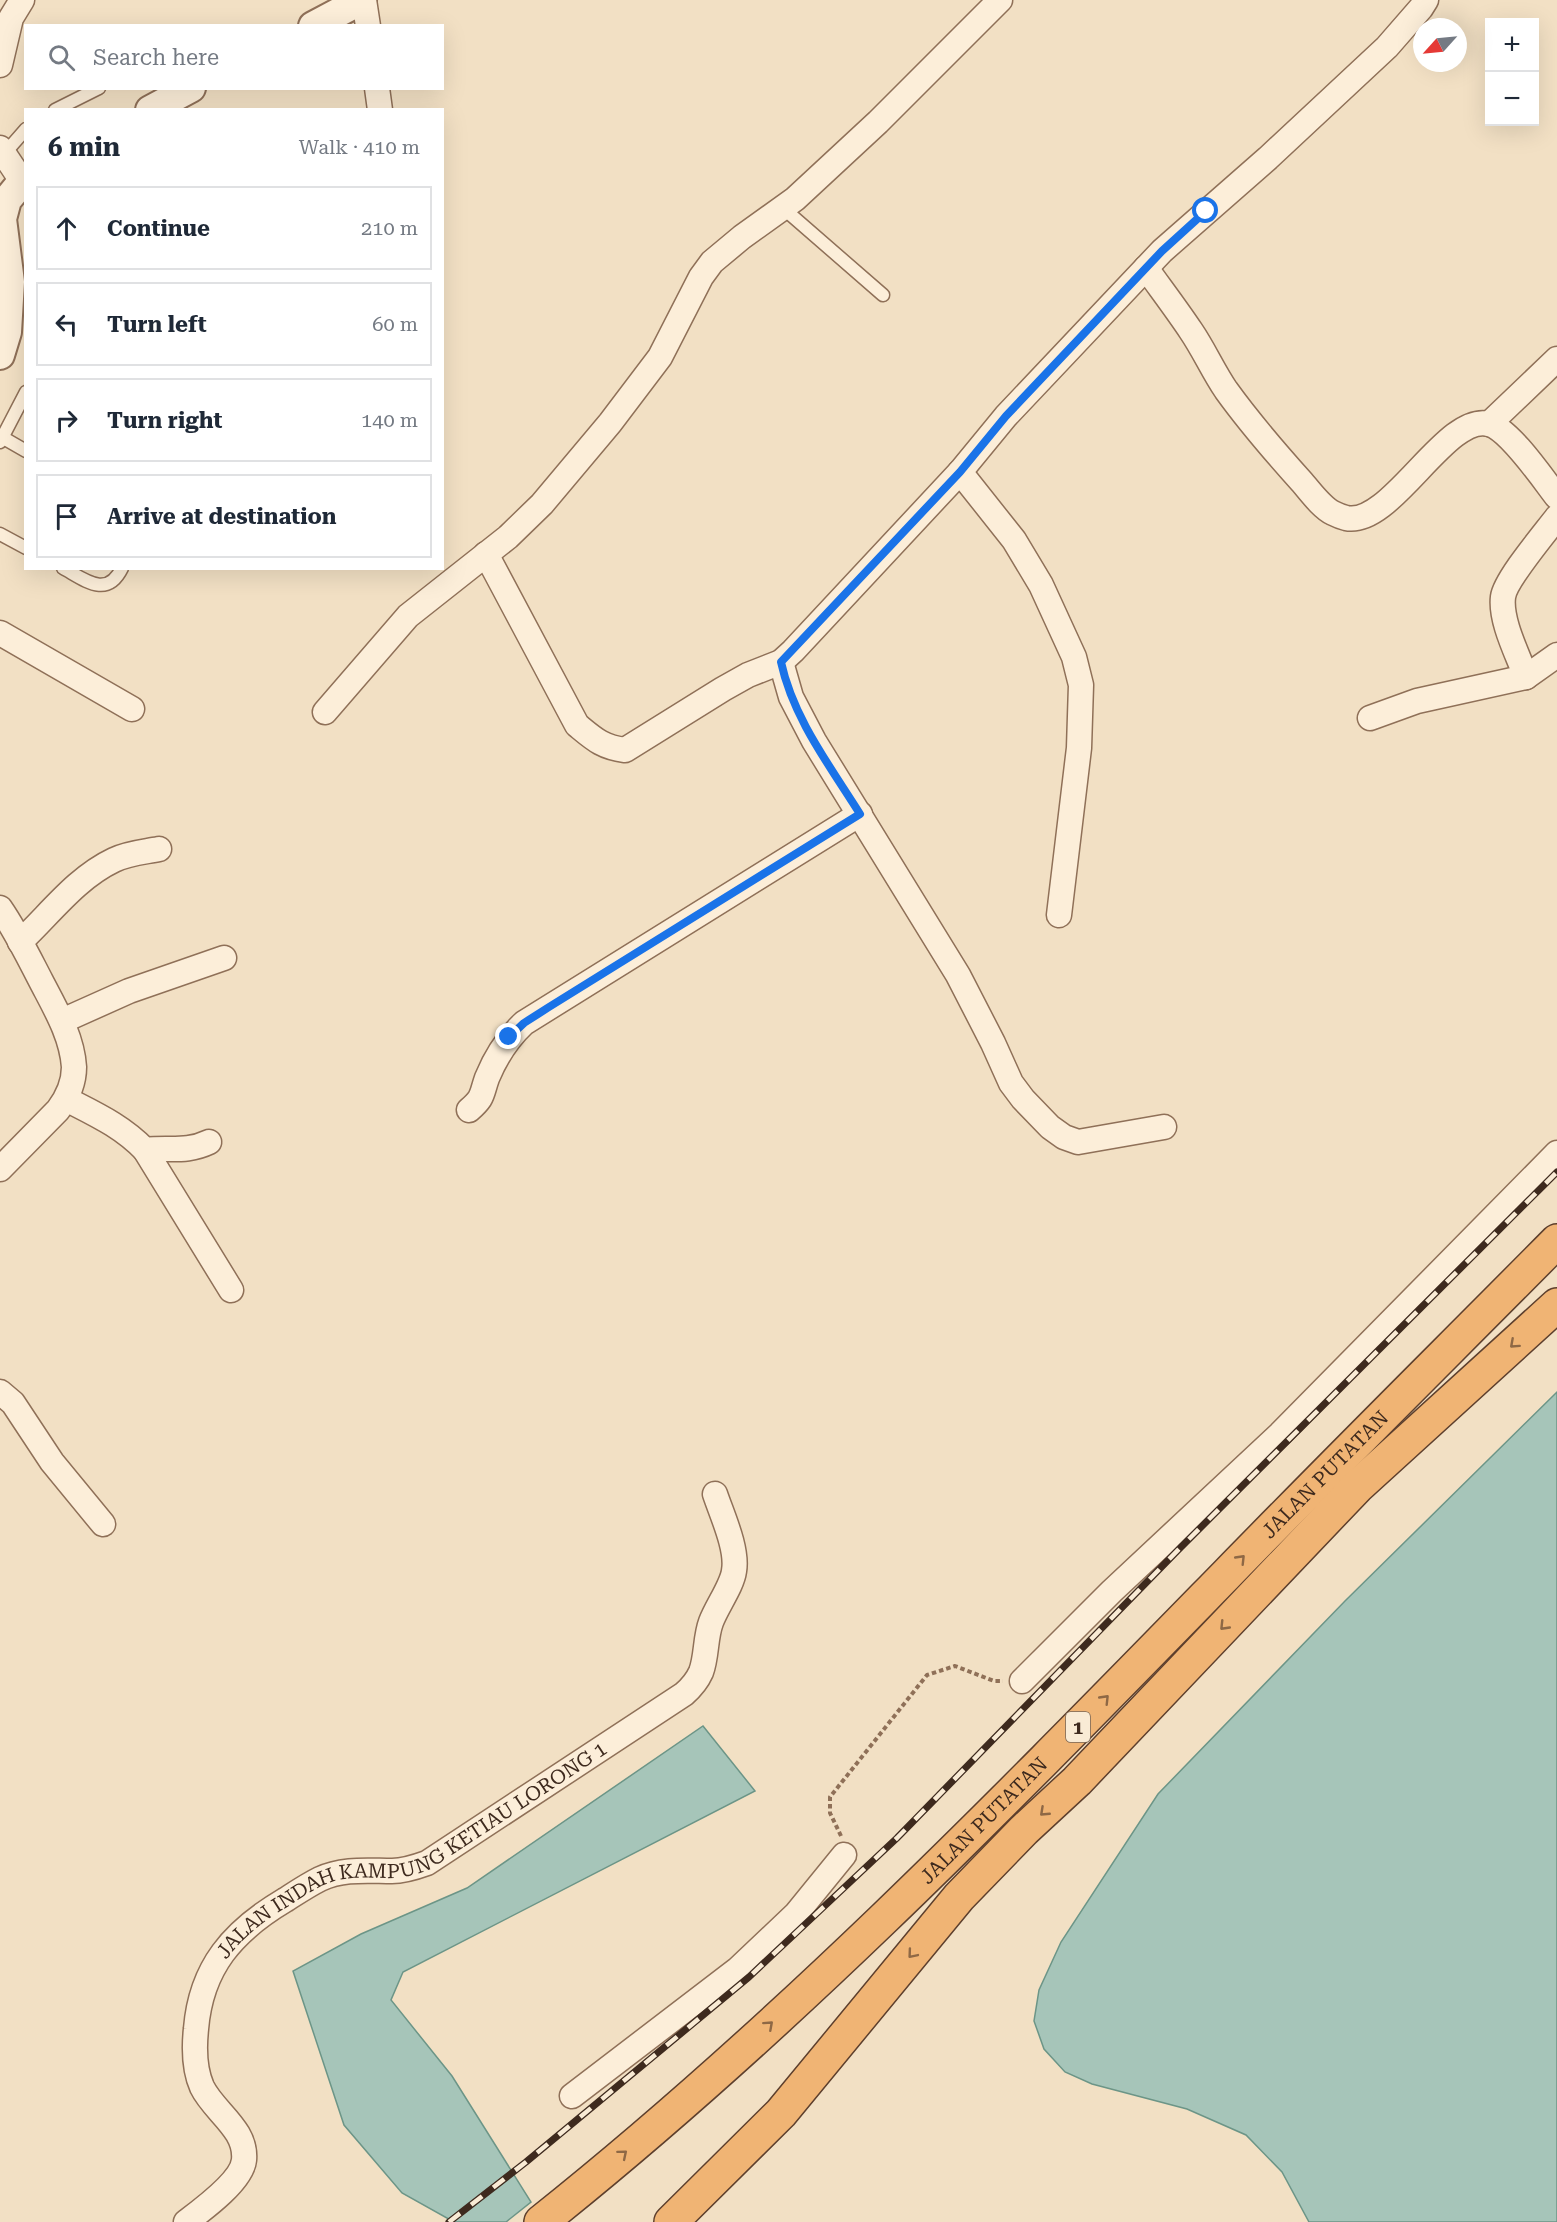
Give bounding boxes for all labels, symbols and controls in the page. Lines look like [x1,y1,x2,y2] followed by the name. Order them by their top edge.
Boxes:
[1413,18,1467,72] north arrow
[1485,18,1539,126] map controls
[1485,18,1539,72] button: +
[24,24,444,90] search box
[45,41,78,74] icon: search
[93,45,219,70] text: Search here
[1485,72,1539,126] button: −
[48,132,120,162] text: 6 min
[299,135,420,159] text: Walk · 410 m
[1192,197,1218,223] route start
[50,212,83,245] icon: ahead
[107,216,210,241] text: Continue
[361,216,418,240] text: 210 m
[50,308,83,341] icon: left
[107,312,207,337] text: Turn left
[372,312,418,336] text: 60 m
[50,404,83,437] icon: right
[107,408,222,433] text: Turn right
[361,408,418,432] text: 140 m
[50,500,83,533] icon: arrive
[107,504,336,529] text: Arrive at destination
[495,1023,521,1049] route end
[1510,1337,1520,1348] one-way arrow
[1257,1406,1393,1543] street label: JALAN PUTATAN
[1234,1556,1245,1566] one-way arrow
[1220,1619,1231,1630] one-way arrow
[1098,1695,1109,1705] one-way arrow
[1066,1712,1090,1742] road number: 1
[211,1736,611,1963] street label: JALAN INDAH KAMPUNG KETIAU LORONG 1
[915,1752,1052,1889] street label: JALAN PUTATAN
[1040,1804,1051,1815] one-way arrow
[908,1948,919,1959] one-way arrow
[763,2021,773,2032] one-way arrow
[616,2150,627,2161] one-way arrow

